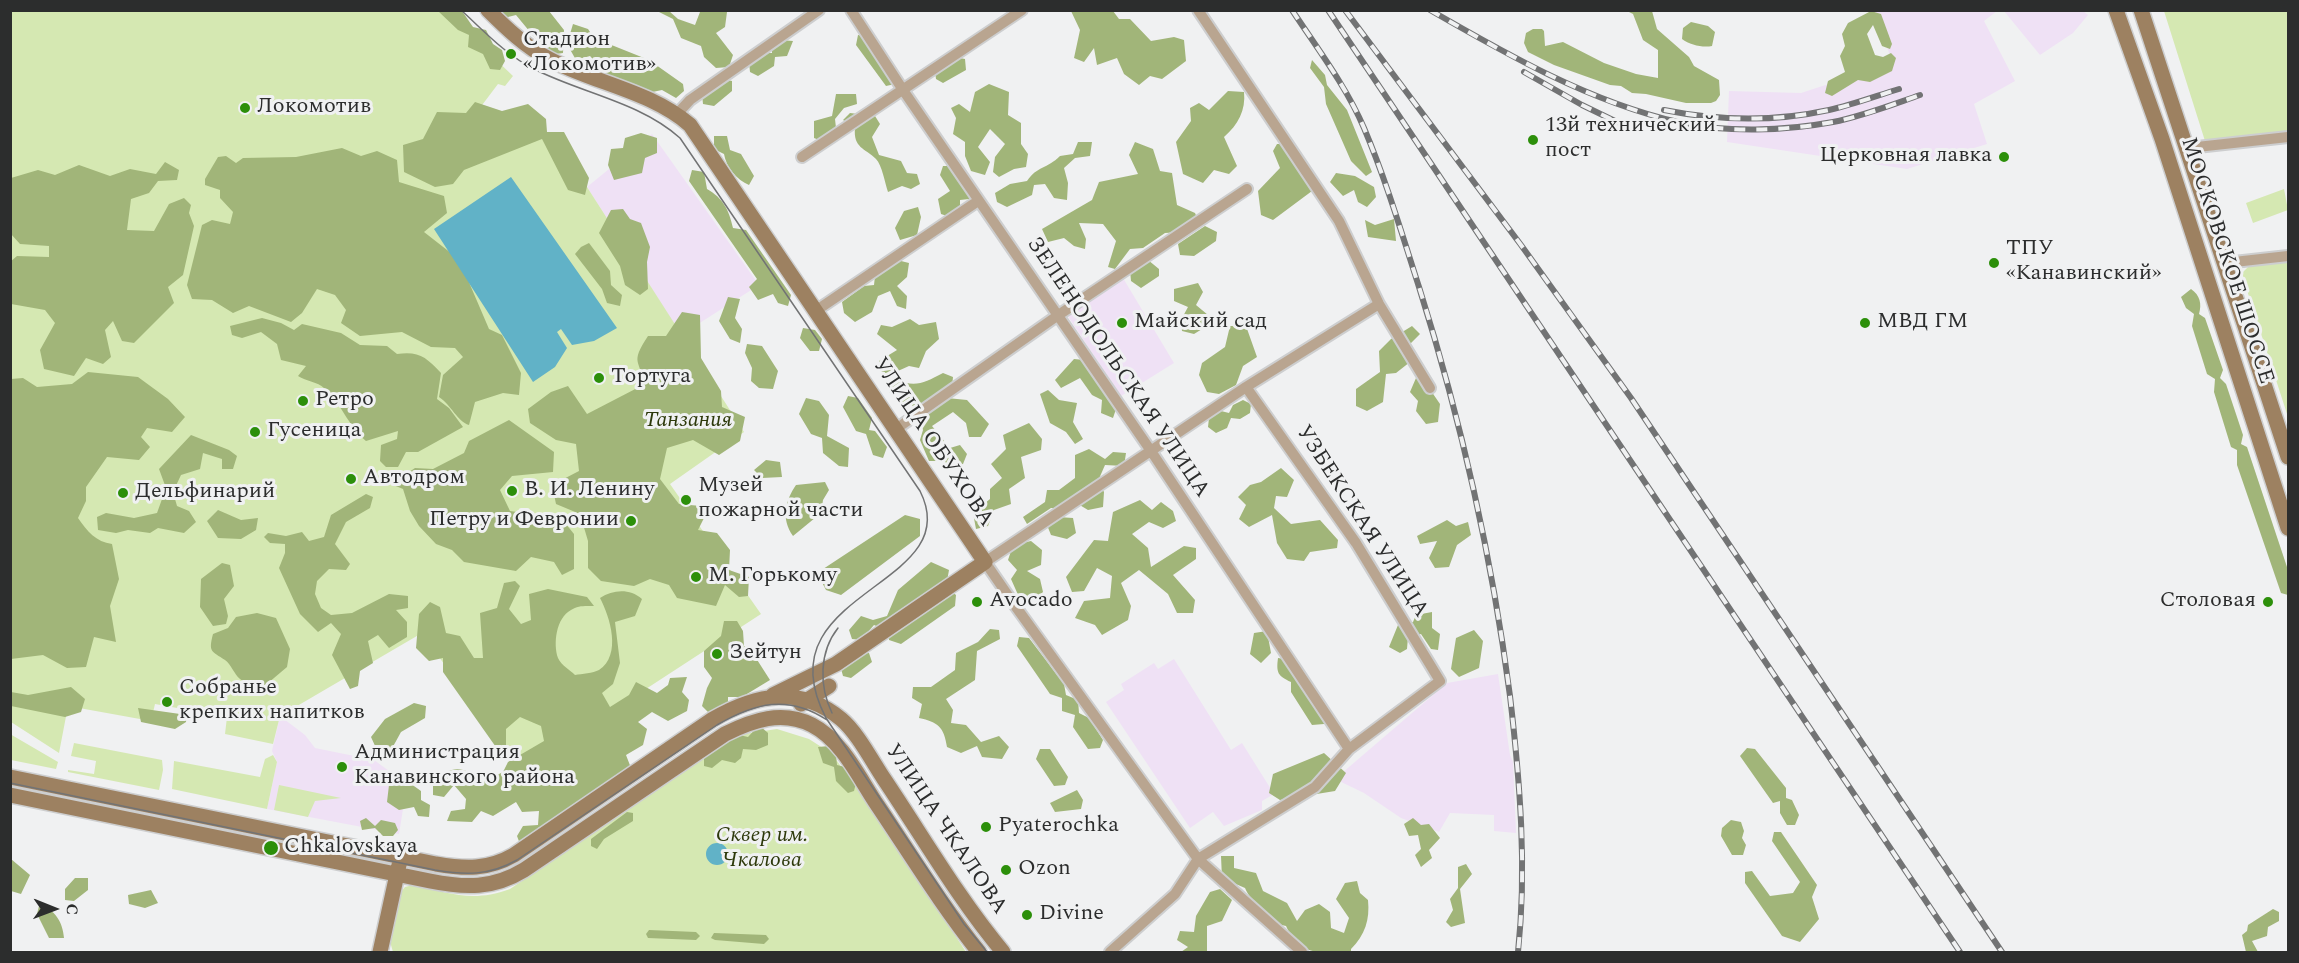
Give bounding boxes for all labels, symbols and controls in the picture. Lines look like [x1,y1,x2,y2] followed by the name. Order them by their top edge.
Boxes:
[523,28,656,80] place label: Стадион «Локомотив»
[504,47,518,61] marker: Стадион «Локомотив»
[257,95,371,121] place label: Локомотив
[238,101,252,115] marker: Локомотив
[1545,114,1716,166] place label: 13й технический пост
[1526,133,1540,147] marker: 13й технический пост
[2174,134,2278,388] street label: МОСКОВСКОЕ ШОССЕ
[1820,144,1992,170] place label: Церковная лавка
[1997,150,2011,164] marker: Церковная лавка
[1020,233,1214,503] street label: ЗЕЛЕНОДОЛЬСКАЯ УЛИЦА
[2006,237,2161,288] place label: ТПУ «Канавинский»
[1987,256,2001,270] marker: ТПУ «Канавинский»
[1134,310,1267,336] place label: Майский сад
[1877,310,1968,336] place label: МВД ГМ
[1115,316,1129,330] marker: Майский сад
[1858,316,1872,330] marker: МВД ГМ
[865,353,999,533] street label: УЛИЦА ОБУХОВА
[611,365,691,391] place label: Тортуга
[592,371,606,385] marker: Тортуга
[315,388,374,414] place label: Ретро
[296,394,310,408] marker: Ретро
[644,409,732,435] park label: Танзания
[267,419,362,445] place label: Гусеница
[1289,421,1433,623] street label: УЗБЕКСКАЯ УЛИЦА
[248,425,262,439] marker: Гусеница
[363,466,465,492] place label: Автодром
[344,472,358,486] marker: Автодром
[698,474,863,526] place label: Музей пожарной части
[524,478,655,504] place label: В. И. Ленину
[135,480,275,506] place label: Дельфинарий
[505,484,519,498] marker: В. И. Ленину
[116,486,130,500] marker: Дельфинарий
[679,493,693,507] marker: Музей пожарной части
[429,508,619,534] place label: Петру и Февронии
[624,514,638,528] marker: Петру и Февронии
[708,564,837,590] place label: М. Горькому
[689,570,703,584] marker: М. Горькому
[989,589,1073,615] place label: Avocado
[2160,589,2256,615] place label: Столовая
[970,595,984,609] marker: Avocado
[2261,595,2275,609] marker: Столовая
[729,641,802,667] place label: Зейтун
[710,647,724,661] marker: Зейтун
[179,676,365,728] place label: Собранье крепких напитков
[160,695,174,709] marker: Собранье крепких напитков
[878,740,1012,920] street label: УЛИЦА ЧКАЛОВА
[354,741,575,792] place label: Администрация Канавинского района
[335,760,349,774] marker: Администрация Канавинского района
[998,814,1119,840] place label: Pyaterochka
[979,820,993,834] marker: Pyaterochka
[716,824,808,876] park label: Сквер им. Чкалова
[284,835,418,861] place label: Chkalovskaya
[262,839,280,857] marker: Chkalovskaya
[1018,857,1071,883] place label: Ozon
[999,863,1013,877] marker: Ozon
[24,879,84,939] north arrow
[1039,902,1104,928] place label: Divine
[60,903,84,915] text: С
[1020,908,1034,922] marker: Divine

